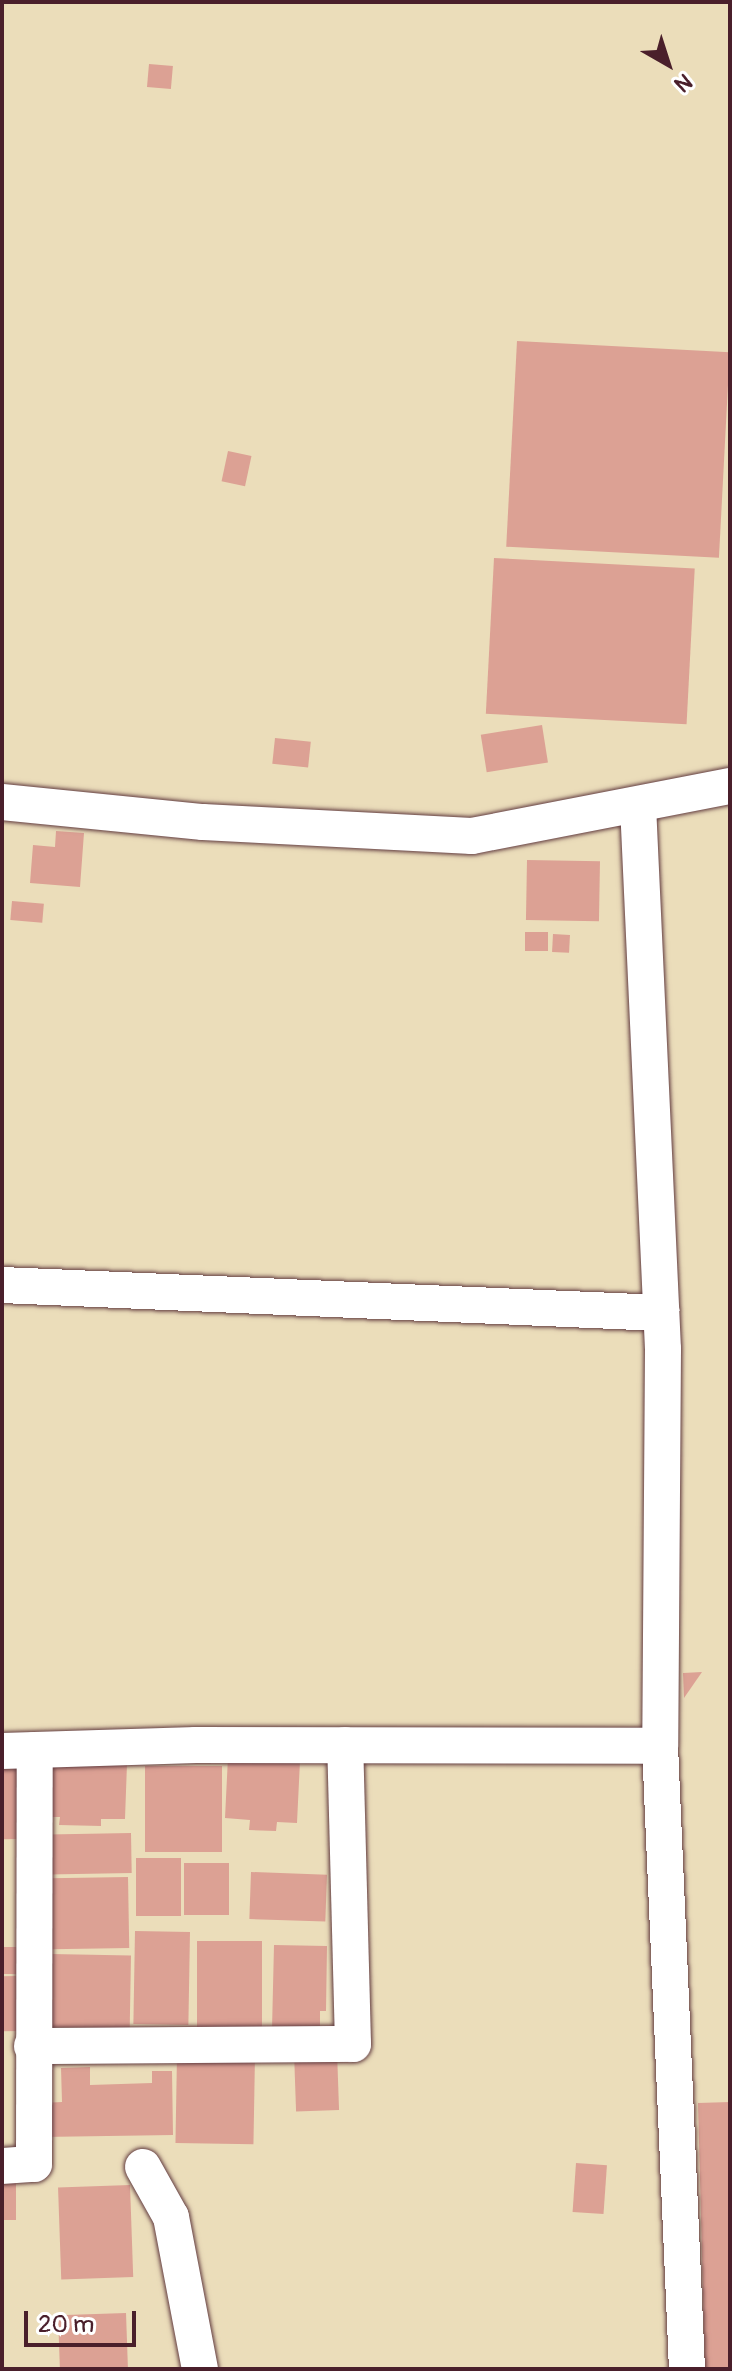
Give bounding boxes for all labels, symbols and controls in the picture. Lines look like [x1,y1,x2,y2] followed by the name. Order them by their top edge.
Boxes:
[628,24,708,104] north arrow
[669,67,698,98] text: N
[28,2295,140,2345] scale bar
[38,2310,94,2339] text: 20 m

